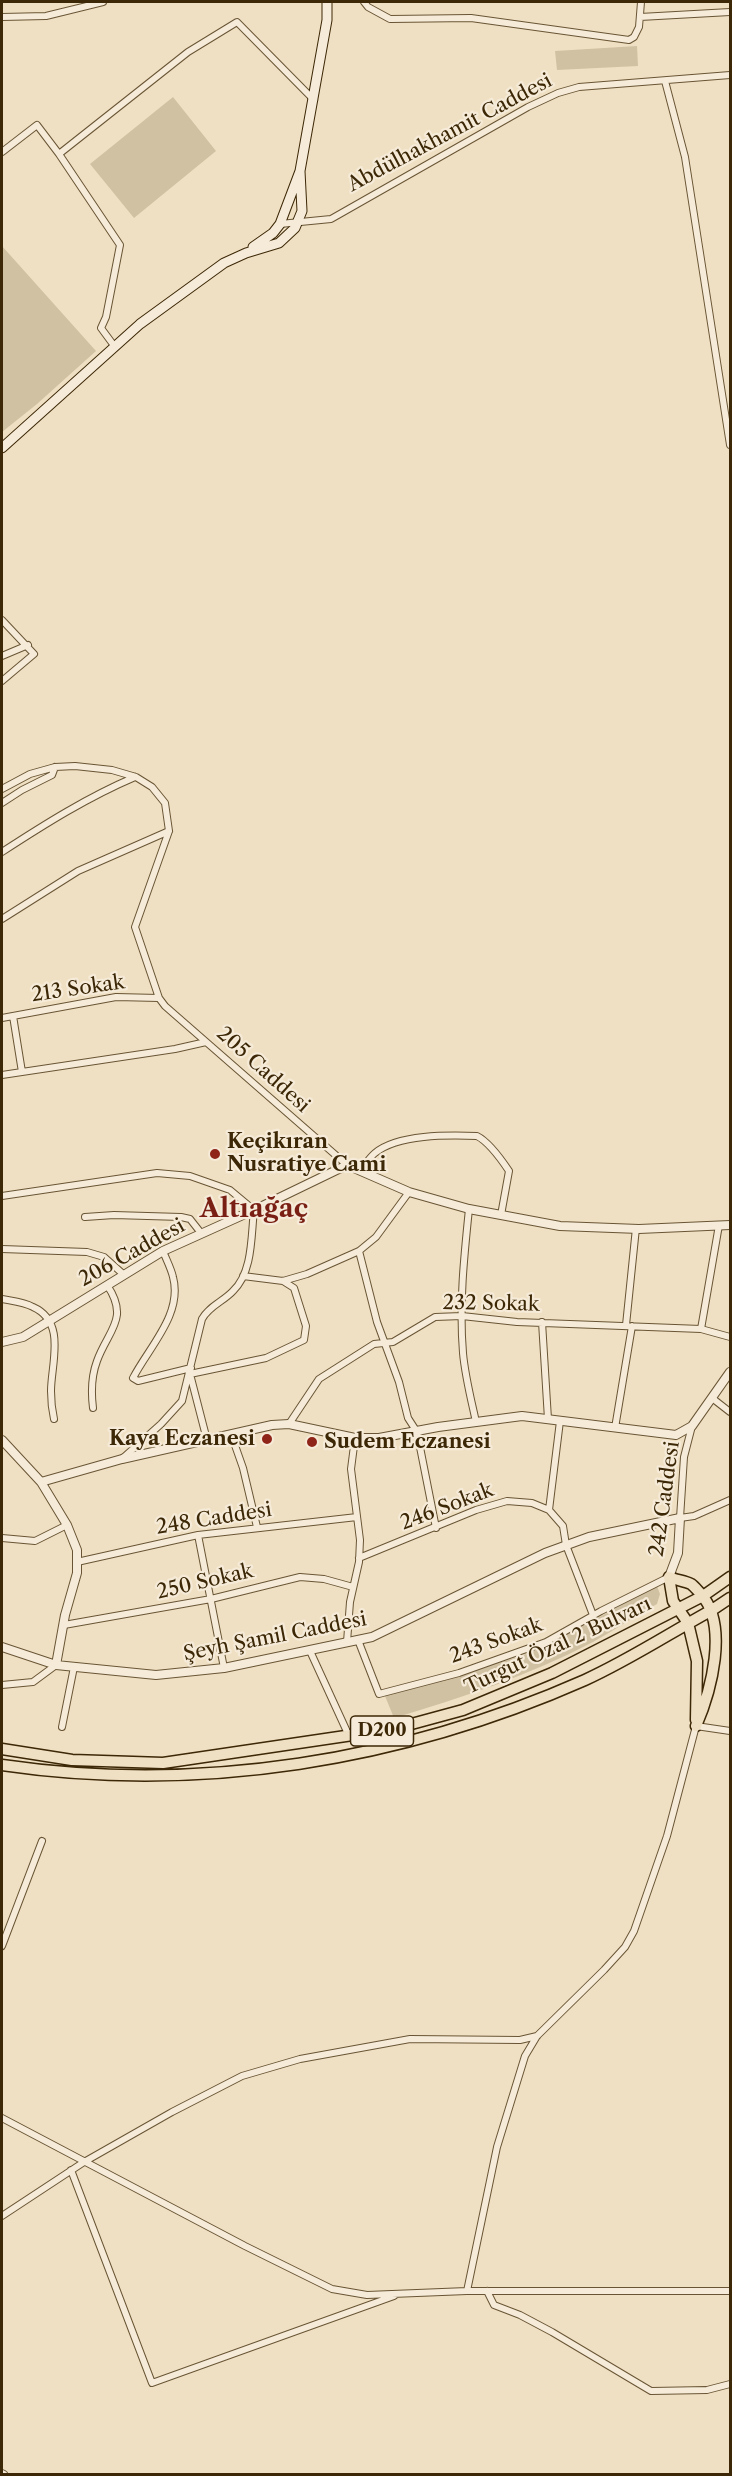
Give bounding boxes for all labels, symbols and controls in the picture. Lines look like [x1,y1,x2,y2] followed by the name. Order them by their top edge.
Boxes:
[344,69,556,197] street label: Abdülhakhamit Caddesi
[30,971,126,1007] street label: 213 Sokak
[212,1022,314,1118] street label: 205 Caddesi
[227,1130,386,1177] place label: Keçikıran Nusratiye Cami
[208,1147,222,1161] marker: Keçikıran Nusratiye Cami
[200,1193,308,1225] district label: Altıağaç
[75,1214,189,1292] street label: 206 Caddesi
[442,1291,540,1317] street label: 232 Sokak
[109,1427,255,1451] place label: Kaya Eczanesi
[324,1430,491,1454] place label: Sudem Eczanesi
[260,1432,274,1446] marker: Kaya Eczanesi
[305,1435,319,1449] marker: Sudem Eczanesi
[645,1440,685,1558] street label: 242 Caddesi
[397,1478,497,1536] street label: 246 Sokak
[155,1498,273,1540] street label: 248 Caddesi
[155,1559,255,1605] street label: 250 Sokak
[461,1592,655,1700] street label: Turgut Özal 2 Bulvarı
[181,1607,369,1667] street label: Şeyh Şamil Caddesi
[446,1613,546,1669] street label: 243 Sokak
[350,1716,413,1746] road number: D200

